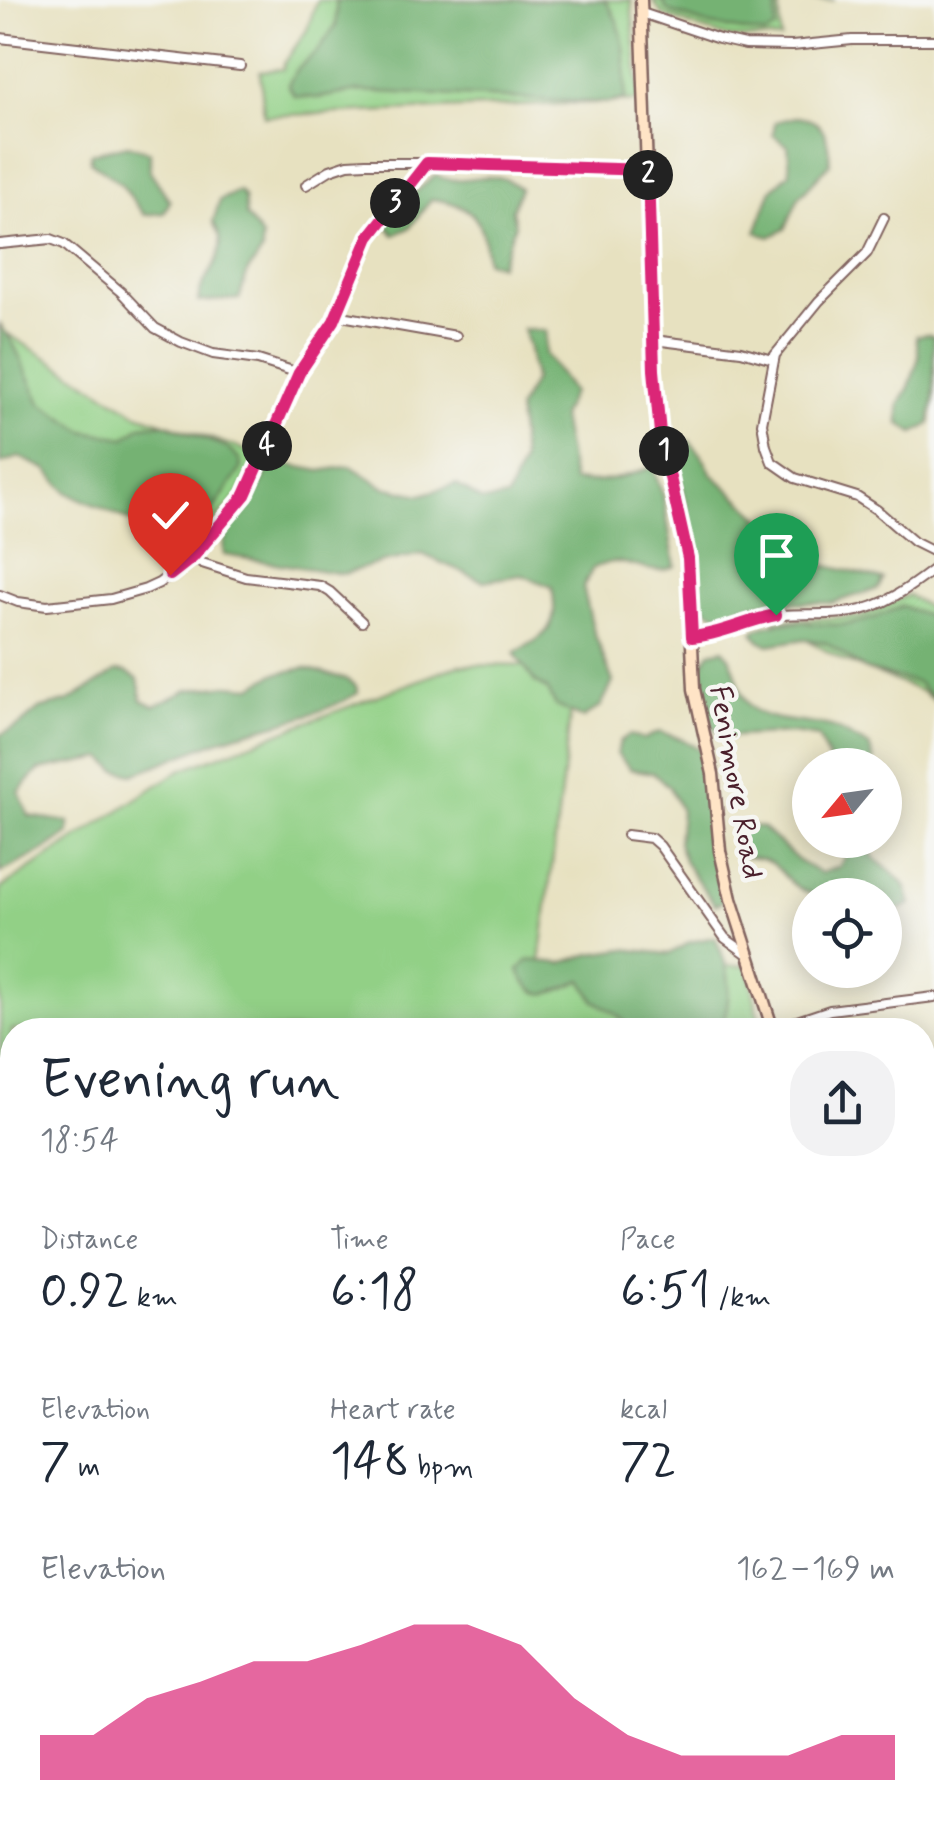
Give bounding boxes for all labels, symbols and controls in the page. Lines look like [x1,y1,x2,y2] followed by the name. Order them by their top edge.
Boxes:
[623,150,673,200] pin: 2
[641,156,655,193] text: 2
[370,178,420,228] pin: 3
[389,184,401,221] text: 3
[242,421,292,471] pin: 4
[639,426,689,476] pin: 1
[259,427,275,464] text: 4
[658,432,670,469] text: 1
[128,473,213,576] pin
[143,488,198,543] icon: check
[734,513,819,616] pin
[749,528,804,583] icon: arrive
[699,683,772,882] street label: Fenimore Road
[792,748,902,858] north arrow
[792,748,902,988] map controls
[792,878,902,988] button: locate
[40,1046,340,1118] text: Evening run
[790,1051,895,1156] button: share
[40,1120,119,1162] text: 18:54
[40,1222,138,1259] text: Distance
[330,1222,389,1259] text: Time
[620,1222,676,1259] text: Pace
[40,1259,129,1325] text: 0.92
[330,1259,419,1325] text: 6:18
[620,1259,710,1325] text: 6:51
[129,1280,178,1317] text: km
[710,1280,771,1317] text: /km
[40,1392,150,1429] text: Elevation
[330,1392,456,1429] text: Heart rate
[620,1392,667,1429] text: kcal
[40,1429,70,1495] text: 7
[330,1429,410,1495] text: 148
[620,1429,677,1495] text: 72
[70,1450,100,1487] text: m
[410,1450,474,1487] text: bpm
[40,1548,166,1590] text: Elevation
[736,1548,895,1590] text: 162–169 m

